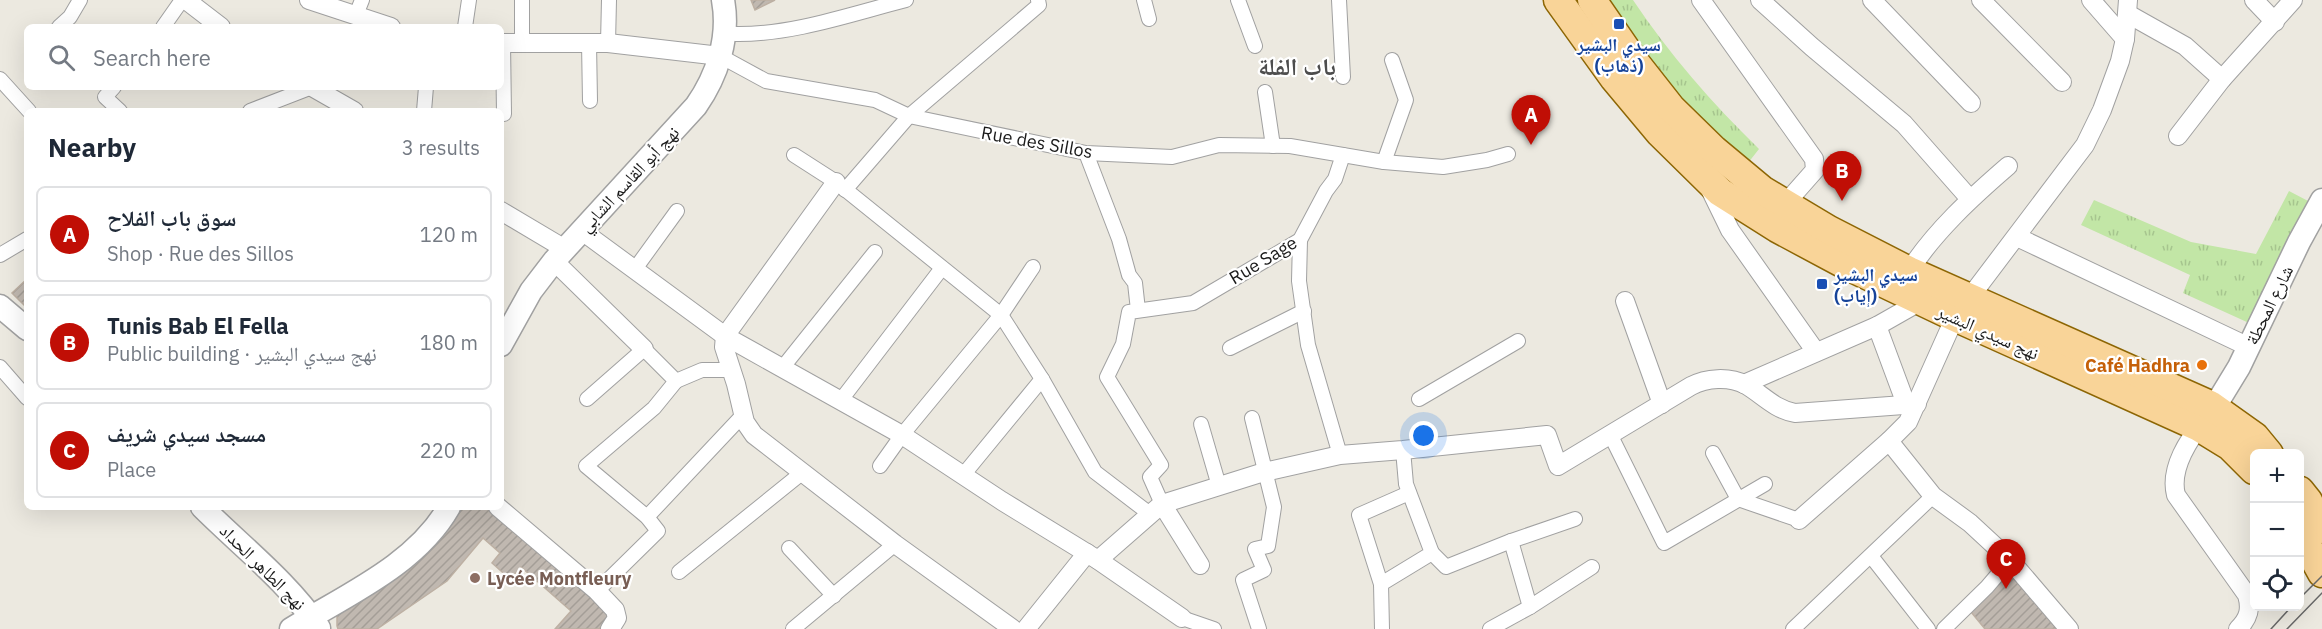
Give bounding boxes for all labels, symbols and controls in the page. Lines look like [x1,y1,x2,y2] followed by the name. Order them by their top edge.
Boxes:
[1612,17,1626,31] marker: سيدي البشير (ذهاب)
[24,24,504,90] search box
[1576,33,1661,77] place label: سيدي البشير (ذهاب)
[45,41,78,74] icon: search
[93,43,211,72] text: Search here
[1258,50,1336,82] district label: باب الفلة
[1512,96,1550,145] pin: A
[574,121,687,239] street label: نهج أبو القاسم الشابي
[979,121,1095,163] street label: Rue des Sillos
[48,130,136,164] text: Nearby
[402,134,480,161] text: 3 results
[1822,152,1862,201] pin: B
[107,203,236,232] text: سوق باب الفلاح
[63,221,76,248] text: A
[420,221,478,248] text: 120 m
[1225,231,1301,289] street label: Rue Sage
[107,240,294,267] text: Shop · Rue des Sillos
[2240,262,2298,348] street label: شارع المحطة
[1833,263,1918,307] place label: سيدي البشير (إياب)
[1815,277,1829,291] marker: سيدي البشير (إياب)
[1931,299,2043,368] street label: نهج سيدي البشير
[107,311,289,340] text: Tunis Bab El Fella
[63,329,76,356] text: B
[420,329,478,356] text: 180 m
[107,340,377,367] text: Public building · نهج سيدي البشير
[2085,354,2190,377] place label: Café Hadhra
[2195,358,2209,372] marker: Café Hadhra
[107,419,266,448] text: مسجد سيدي شريف
[1409,421,1438,450] your location
[63,437,76,464] text: C
[420,437,478,464] text: 220 m
[2250,449,2304,611] map controls
[2250,449,2304,503] button: +
[107,456,156,483] text: Place
[2250,503,2304,557] button: −
[214,519,311,616] street label: نهج الطاهر الحداد
[1986,540,2026,589] pin: C
[2250,557,2304,611] button: locate
[487,567,632,590] place label: Lycée Montfleury
[468,571,482,585] marker: Lycée Montfleury

